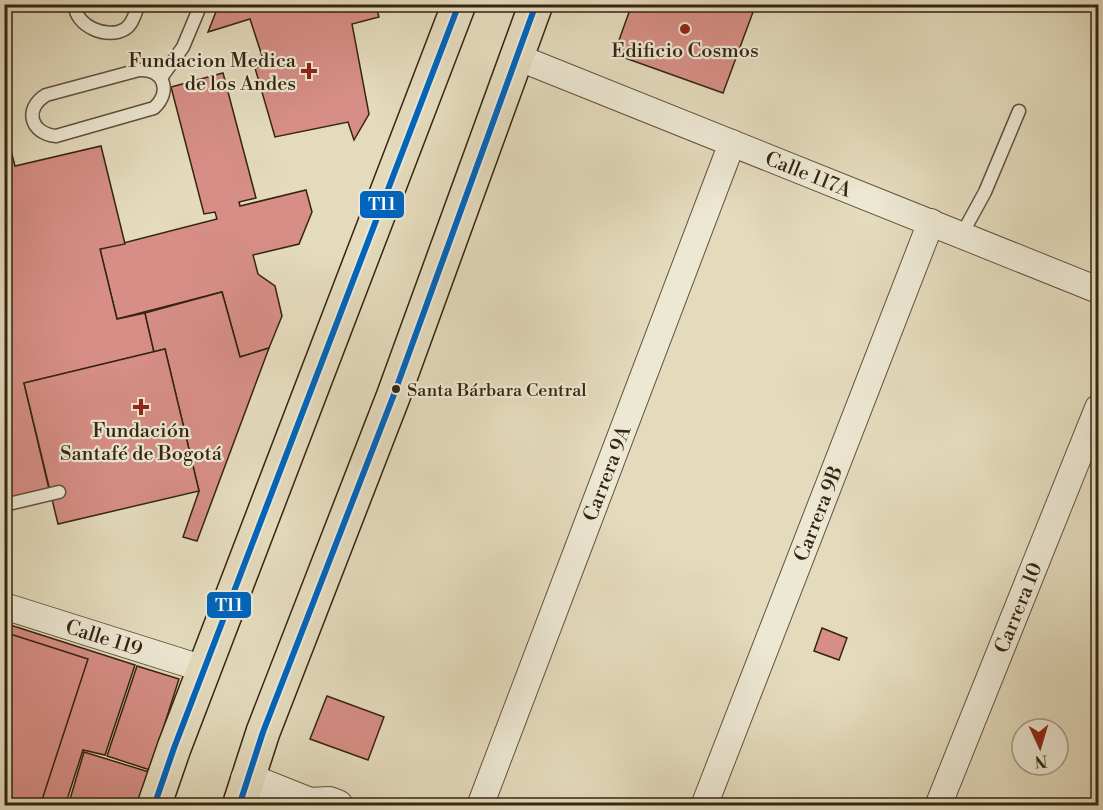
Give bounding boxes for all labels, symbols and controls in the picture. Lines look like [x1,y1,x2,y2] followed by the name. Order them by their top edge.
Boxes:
[678,22,692,36] marker: Edificio Cosmos
[611,39,759,64] place label: Edificio Cosmos
[128,49,297,97] place label: Fundacion Medica de los Andes
[300,62,318,80] marker: Fundacion Medica de los Andes
[761,147,856,204] street label: Calle 117A
[359,190,405,219] line badge: T11
[368,195,396,215] text: T11
[407,379,587,402] place label: Santa Bárbara Central
[390,383,402,395] marker: Santa Bárbara Central
[132,398,150,416] marker: Fundación Santafé de Bogotá
[60,419,223,467] place label: Fundación Santafé de Bogotá
[578,421,638,525] street label: Carrera 9A
[789,463,849,565] street label: Carrera 9B
[990,559,1049,657] street label: Carrera 10
[206,591,252,619] line badge: T11
[215,596,243,616] text: T11
[62,615,145,663] street label: Calle 119
[1010,717,1070,777] north arrow
[1034,751,1048,771] text: N

